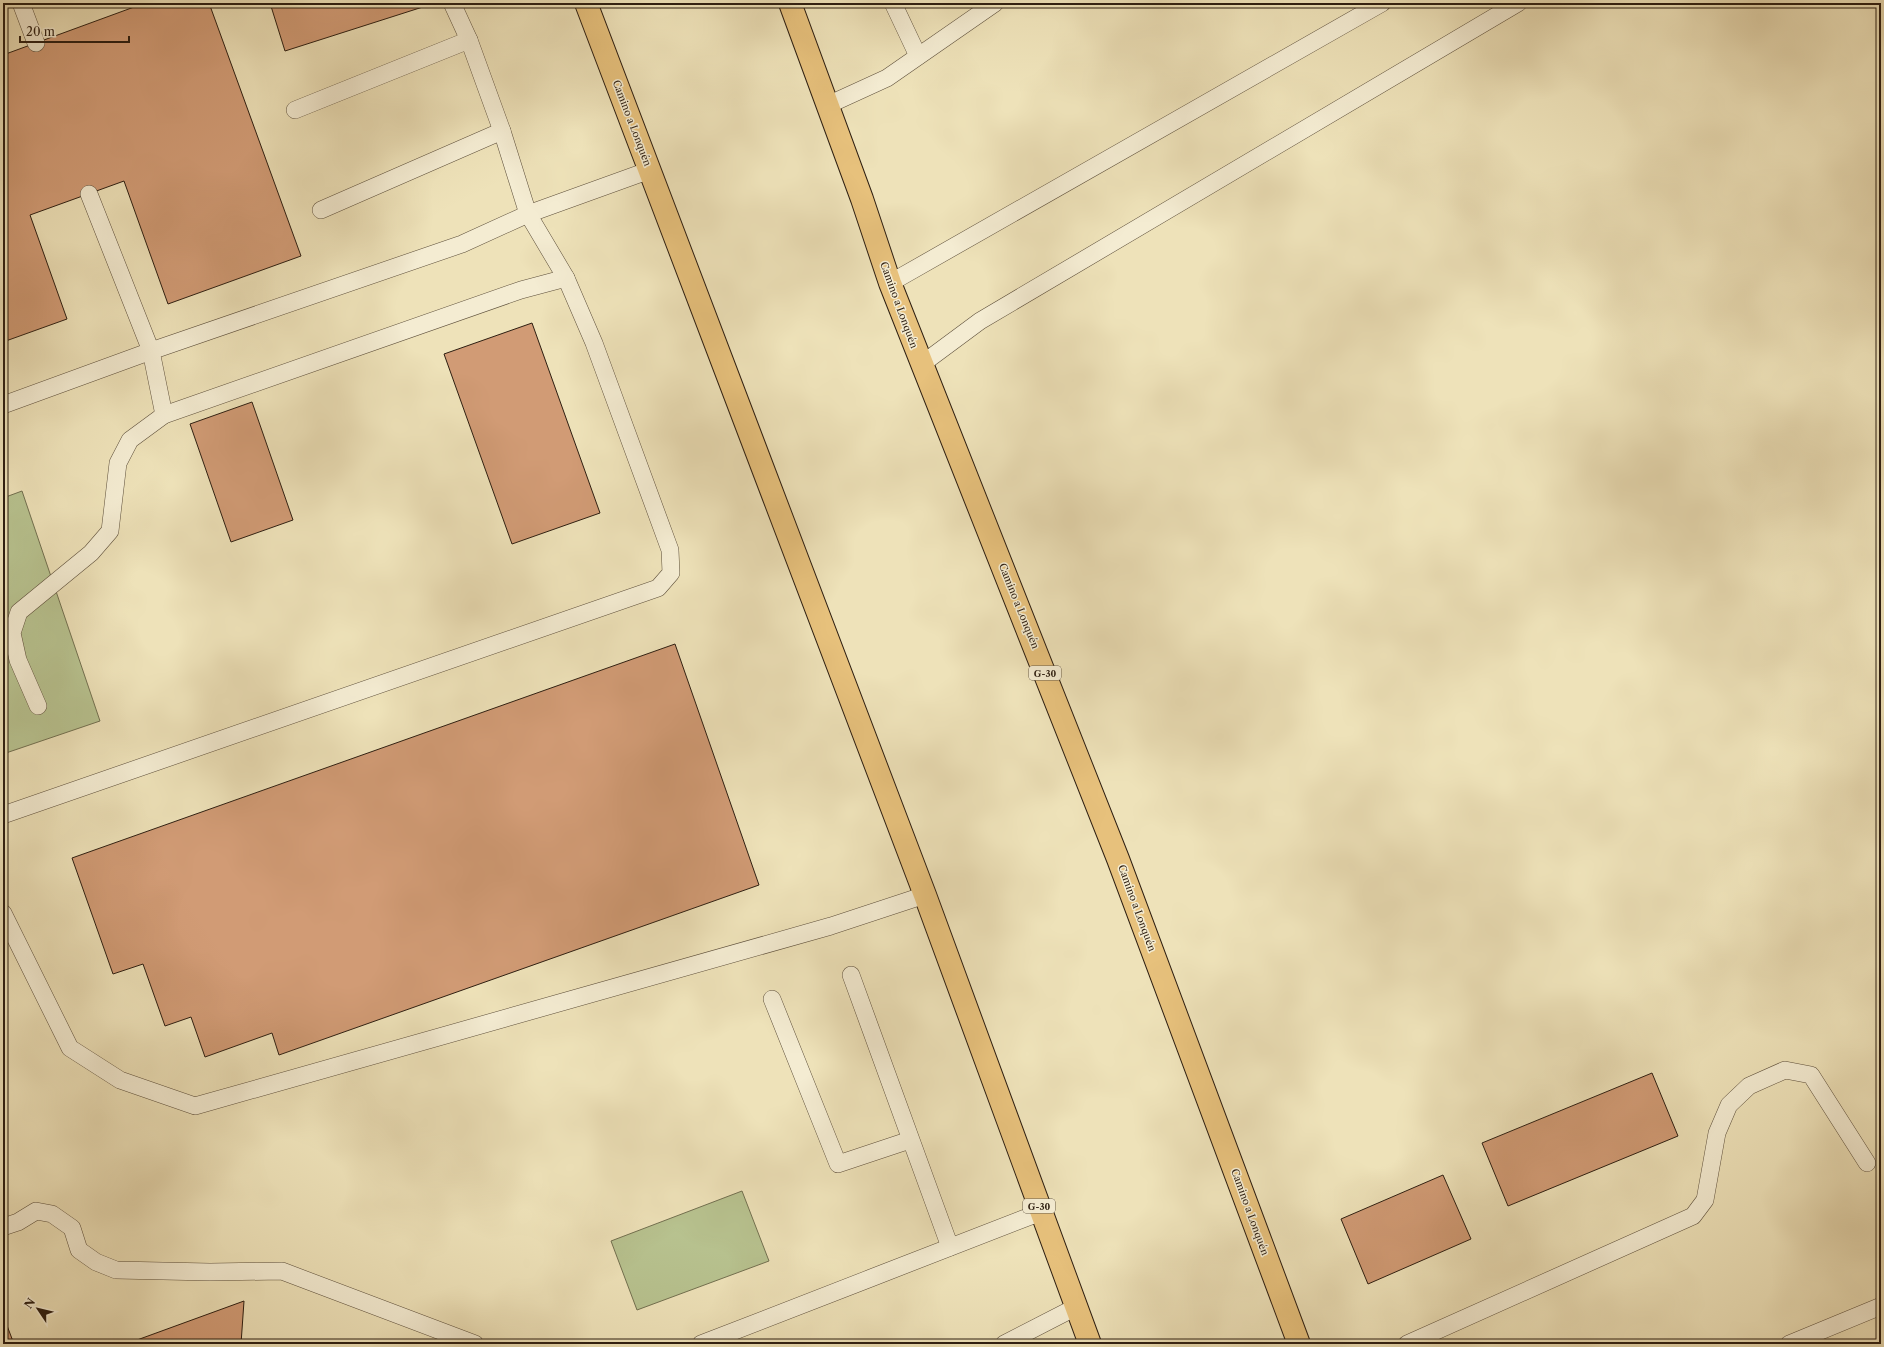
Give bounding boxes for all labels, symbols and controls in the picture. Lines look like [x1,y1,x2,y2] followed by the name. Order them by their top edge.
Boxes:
[20,18,129,44] scale bar
[26,24,55,39] text: 20 m
[610,78,655,169] street label: Camino a Lonquén
[877,260,921,351] street label: Camino a Lonquén
[996,561,1042,651] street label: Camino a Lonquén
[1029,666,1061,680] road number: G-30
[1115,863,1159,954] street label: Camino a Lonquén
[1228,1167,1272,1258] street label: Camino a Lonquén
[1023,1199,1055,1213] road number: G-30
[18,1289,58,1329] north arrow
[21,1295,39,1311] text: N

